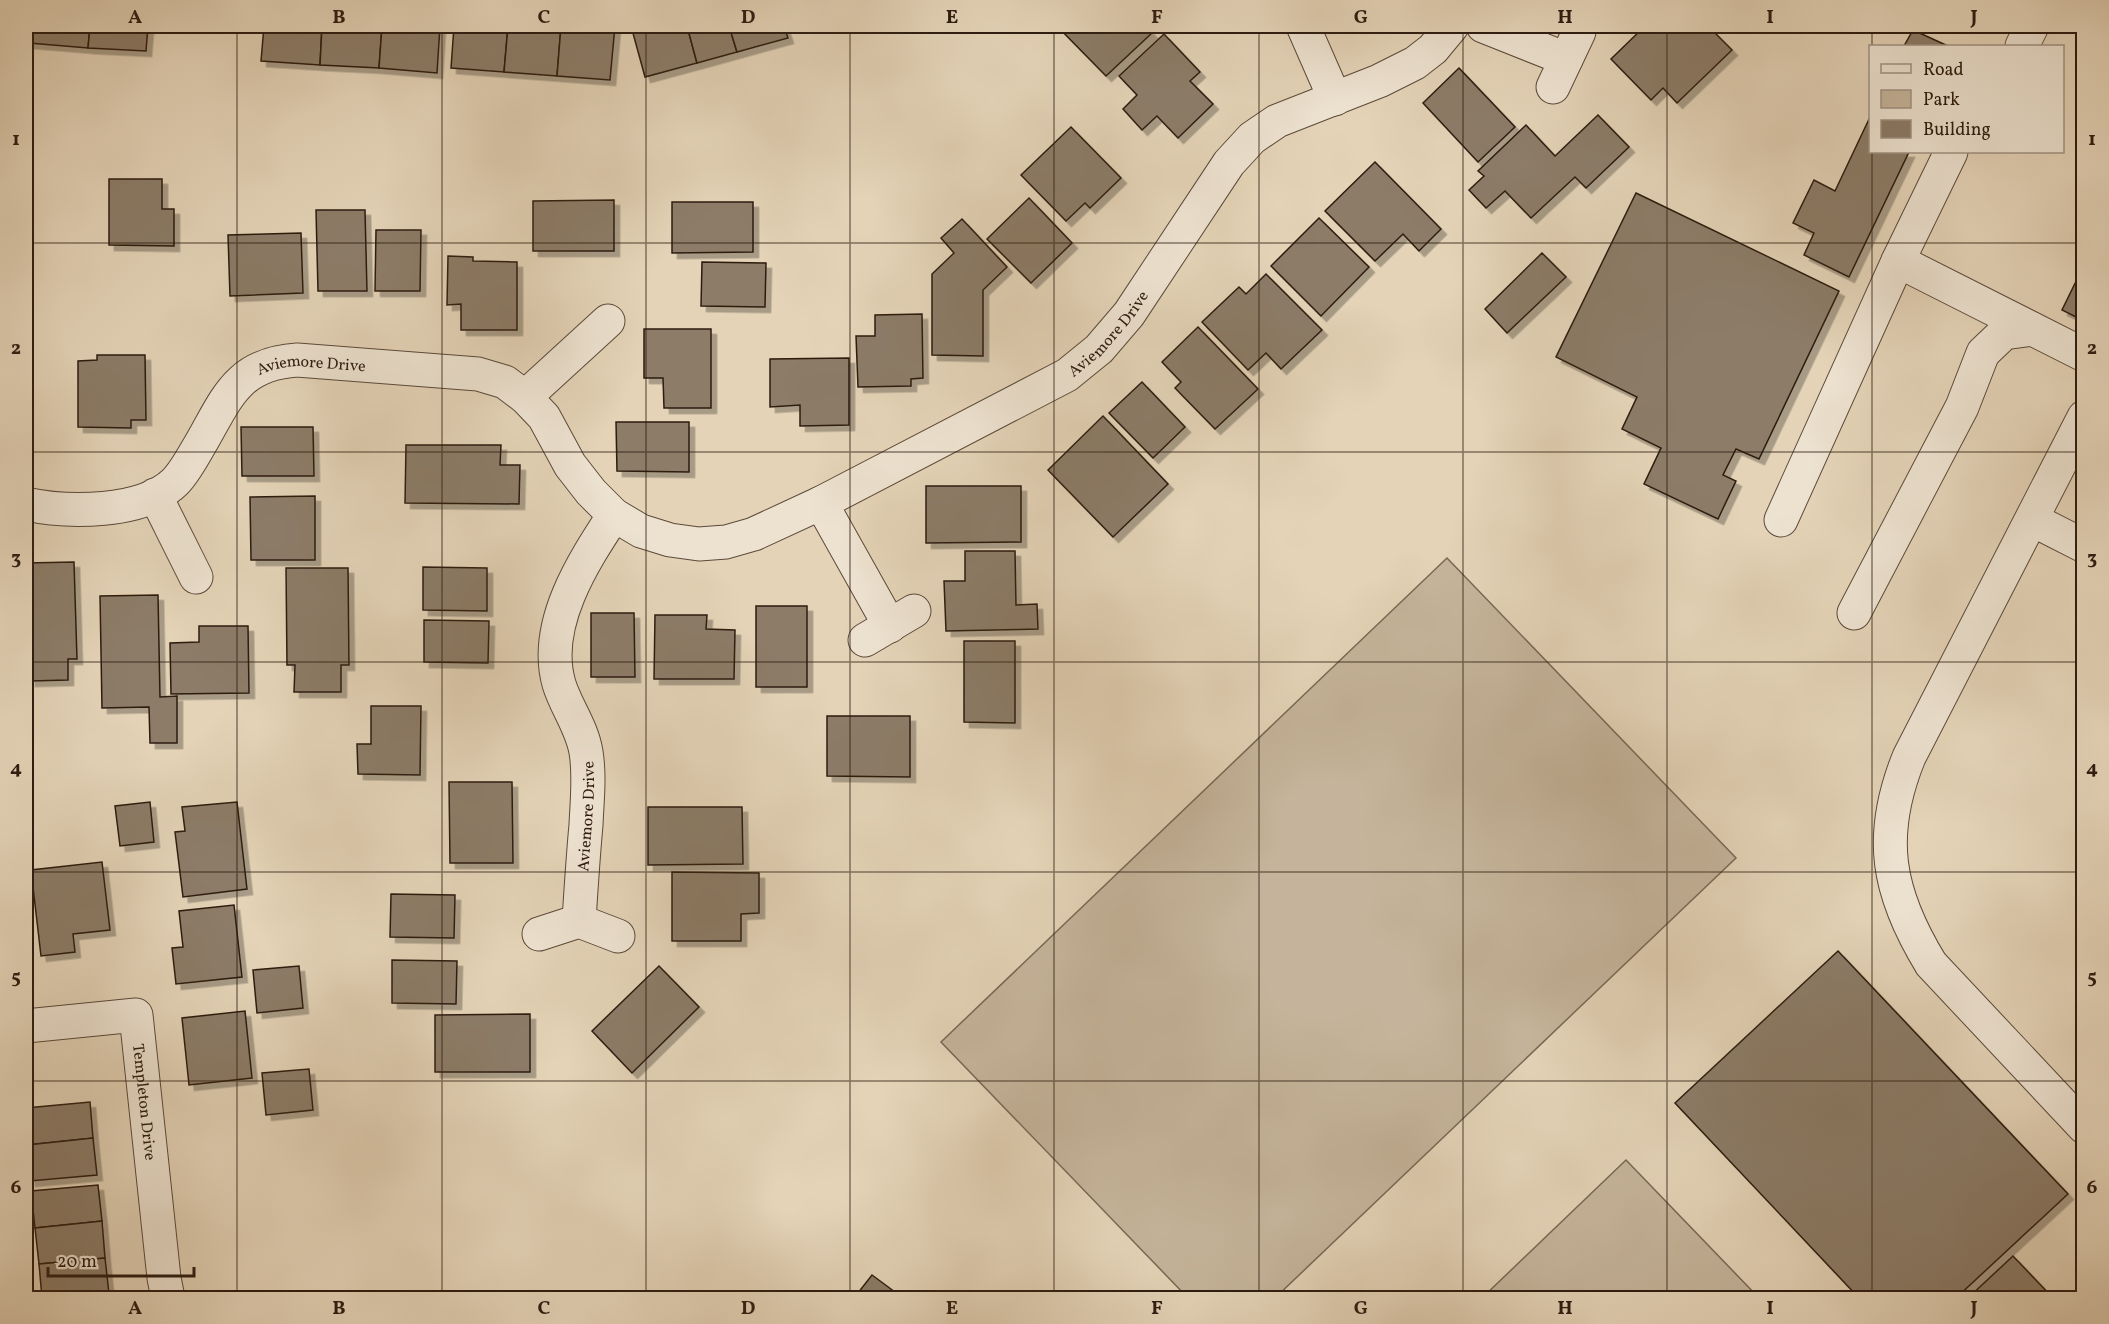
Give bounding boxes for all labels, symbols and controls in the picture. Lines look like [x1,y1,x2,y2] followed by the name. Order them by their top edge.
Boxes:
[128,4,142,32] text: A
[332,4,346,32] text: B
[538,4,551,32] text: C
[741,4,755,32] text: D
[946,4,958,32] text: E
[1151,4,1163,32] text: F
[1354,4,1368,32] text: G
[1557,4,1573,32] text: H
[1766,4,1774,32] text: I
[1969,4,1978,32] text: J
[1869,45,2064,153] legend
[1923,58,1964,83] text: Road
[1923,88,1960,113] text: Park
[1923,118,1991,143] text: Building
[12,126,20,154] text: 1
[2088,126,2096,154] text: 1
[1064,287,1155,383] street label: Aviemore Drive
[11,335,21,363] text: 2
[2087,335,2097,363] text: 2
[253,351,366,382] street label: Aviemore Drive
[11,545,21,573] text: 3
[2087,545,2097,573] text: 3
[10,755,22,783] text: 4
[2086,755,2098,783] text: 4
[573,760,601,872] street label: Aviemore Drive
[11,964,21,992] text: 5
[2087,964,2097,992] text: 5
[126,1043,160,1162] street label: Templeton Drive
[11,1174,22,1202] text: 6
[2087,1174,2098,1202] text: 6
[48,1240,194,1278] scale bar
[57,1250,97,1275] text: 20 m
[128,1295,142,1323] text: A
[332,1295,346,1323] text: B
[538,1295,551,1323] text: C
[741,1295,755,1323] text: D
[946,1295,958,1323] text: E
[1151,1295,1163,1323] text: F
[1354,1295,1368,1323] text: G
[1557,1295,1573,1323] text: H
[1766,1295,1774,1323] text: I
[1969,1295,1978,1323] text: J

